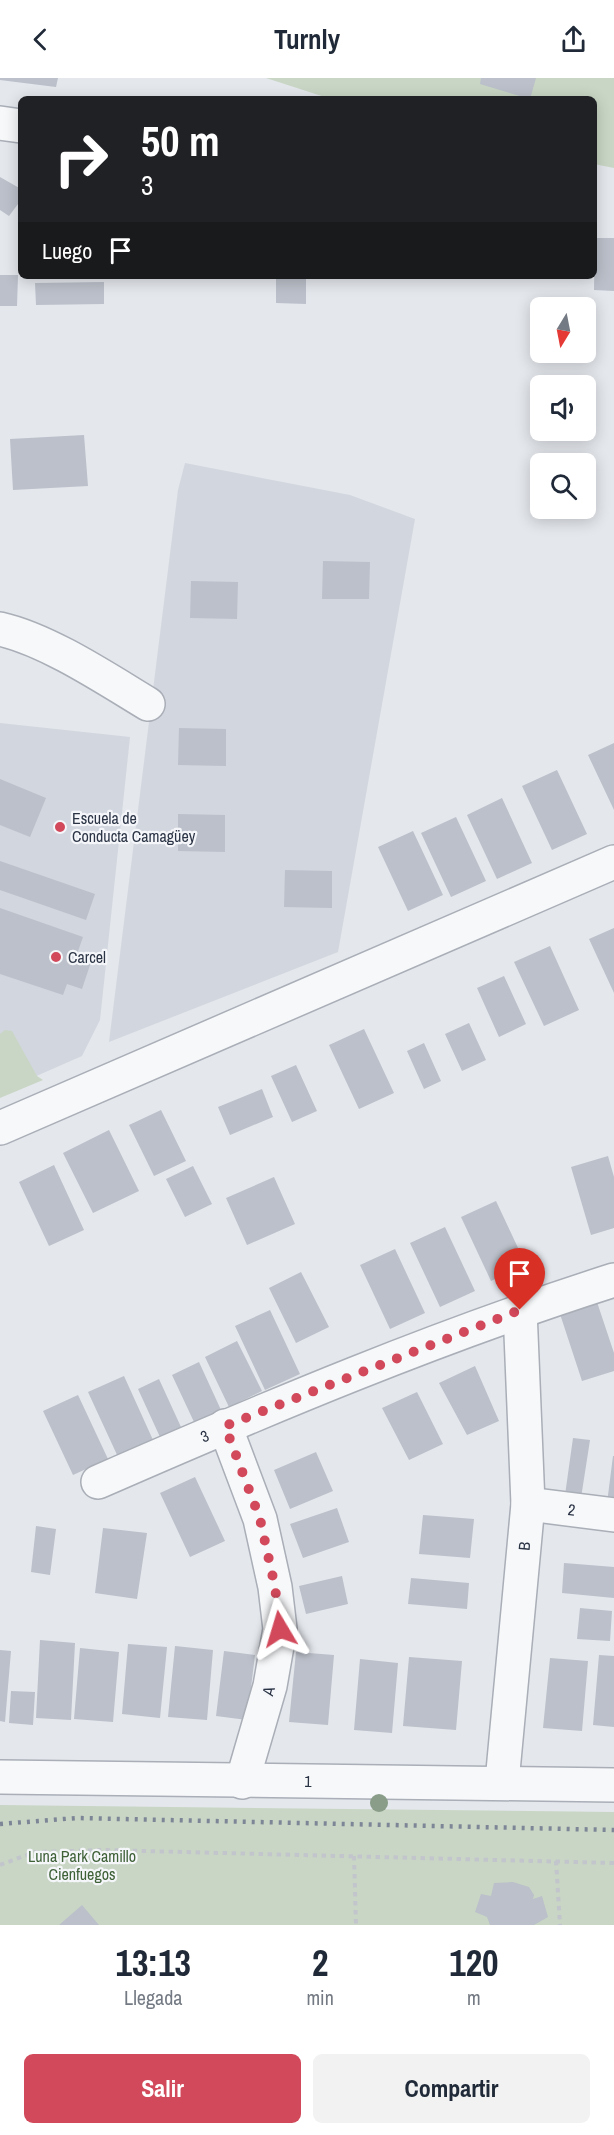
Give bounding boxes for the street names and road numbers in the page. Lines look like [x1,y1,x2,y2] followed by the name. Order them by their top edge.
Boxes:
[197,1424,212,1447] street label: 3
[567,1498,577,1521] street label: 2
[513,1540,535,1551] street label: B
[256,1684,280,1699] street label: A
[304,1770,312,1792] street label: 1

